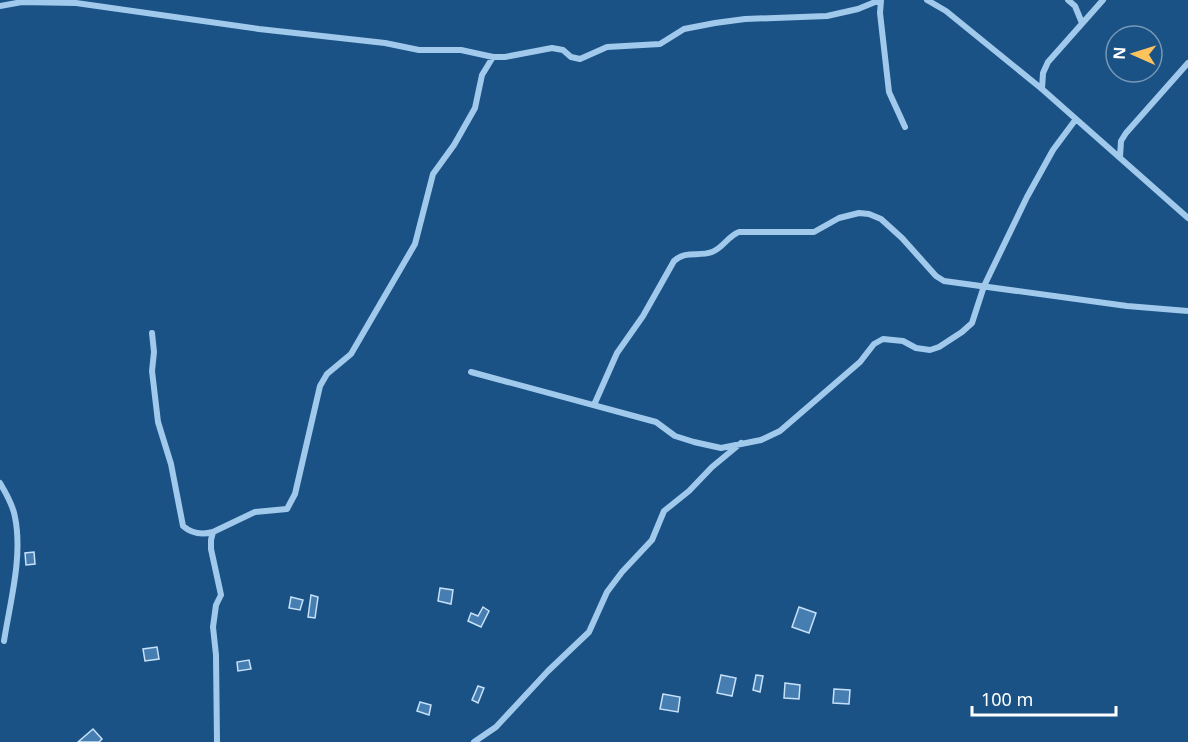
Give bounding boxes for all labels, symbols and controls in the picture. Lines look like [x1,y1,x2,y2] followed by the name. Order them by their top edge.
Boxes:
[1104,24,1164,84] north arrow
[1108,46,1130,60] text: N
[972,679,1116,717] scale bar
[981,687,1033,711] text: 100 m

